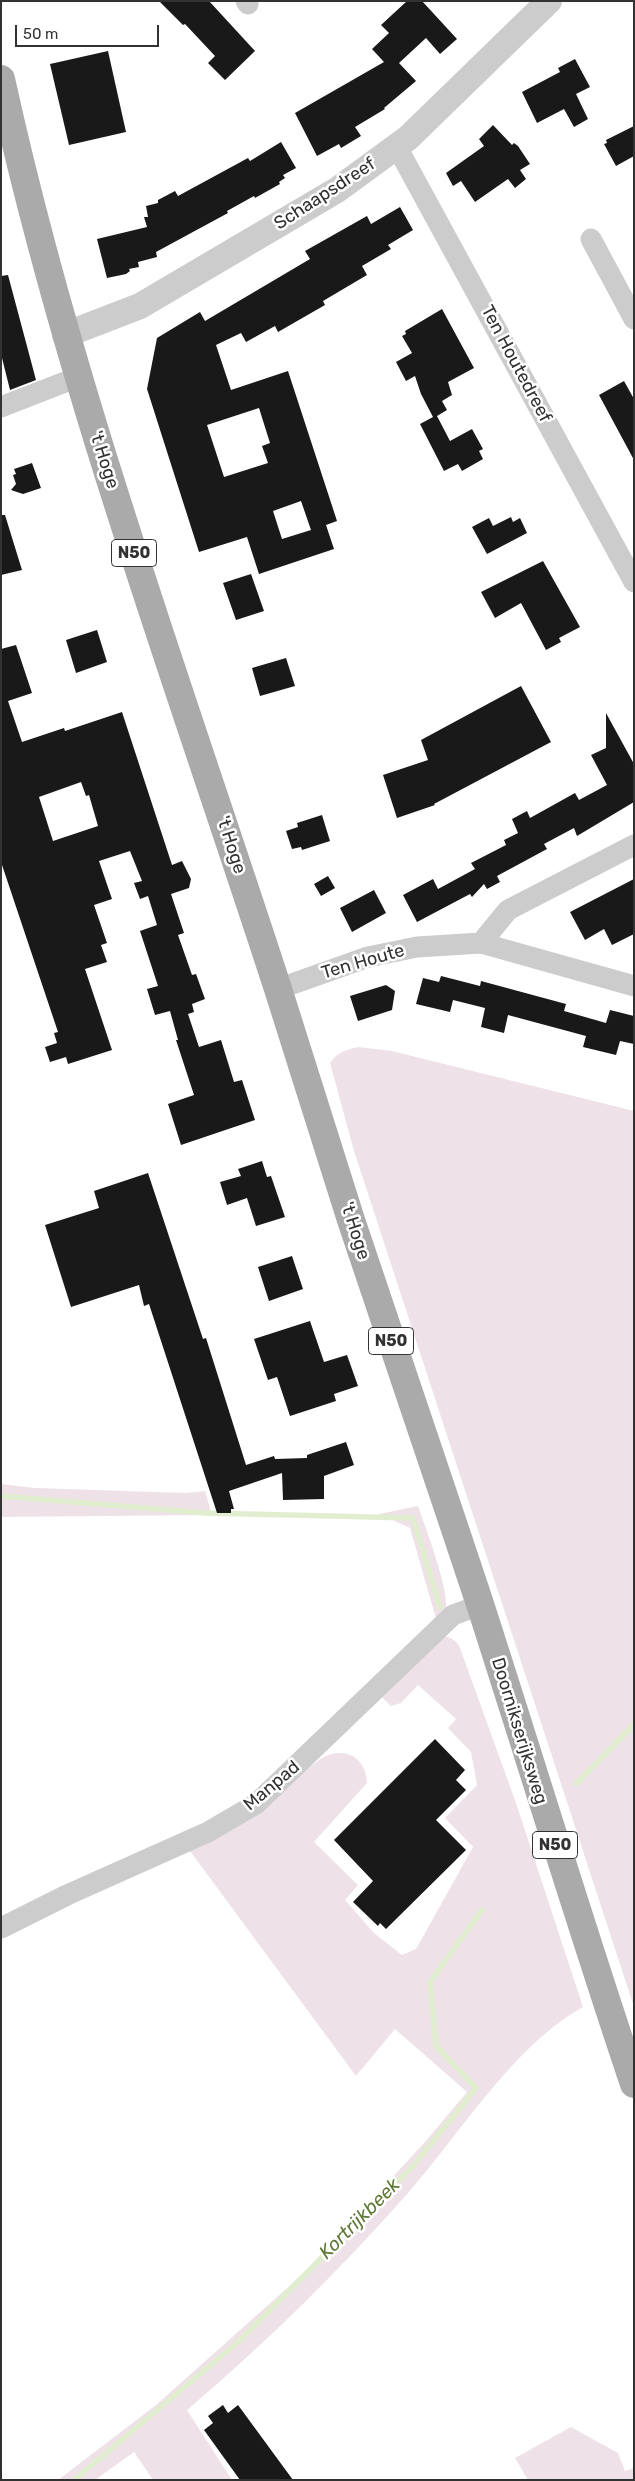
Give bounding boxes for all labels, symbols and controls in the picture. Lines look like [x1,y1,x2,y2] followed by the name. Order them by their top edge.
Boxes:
[18,15,161,47] scale bar
[23,25,58,43] text: 50 m
[270,153,380,235] street label: Schaapsdreef
[476,302,556,426] street label: Ten Houtedreef
[85,428,123,492] street label: 't Hoge
[112,540,156,566] road number: N50
[212,813,250,877] street label: 't Hoge
[319,940,407,984] street label: Ten Houte
[336,1199,374,1263] street label: 't Hoge
[368,1328,414,1354] road number: N50
[486,1655,552,1807] street label: Doornikserijksweg
[240,1756,304,1816] street label: Manpad
[532,1832,578,1858] road number: N50
[315,2174,405,2264] water label: Kortrijkbeek

